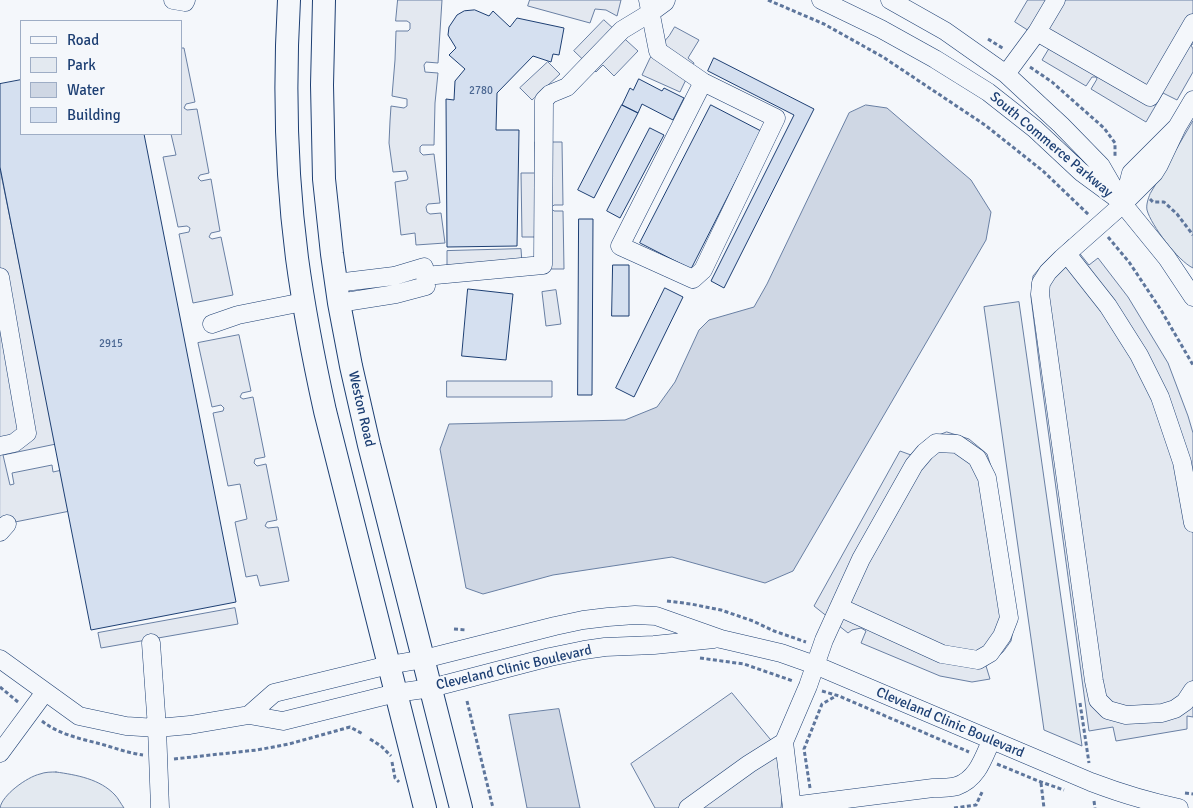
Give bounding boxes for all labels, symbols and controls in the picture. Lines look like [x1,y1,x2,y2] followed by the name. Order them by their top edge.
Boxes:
[20,20,182,135] legend
[67,31,99,49] text: Road
[67,56,96,74] text: Park
[67,81,105,99] text: Water
[469,84,493,98] house number: 2780
[986,89,1116,201] street label: South Commerce Parkway
[67,106,121,124] text: Building
[99,337,123,351] house number: 2915
[344,369,378,449] street label: Weston Road
[434,642,594,694] street label: Cleveland Clinic Boulevard
[873,684,1027,762] street label: Cleveland Clinic Boulevard

